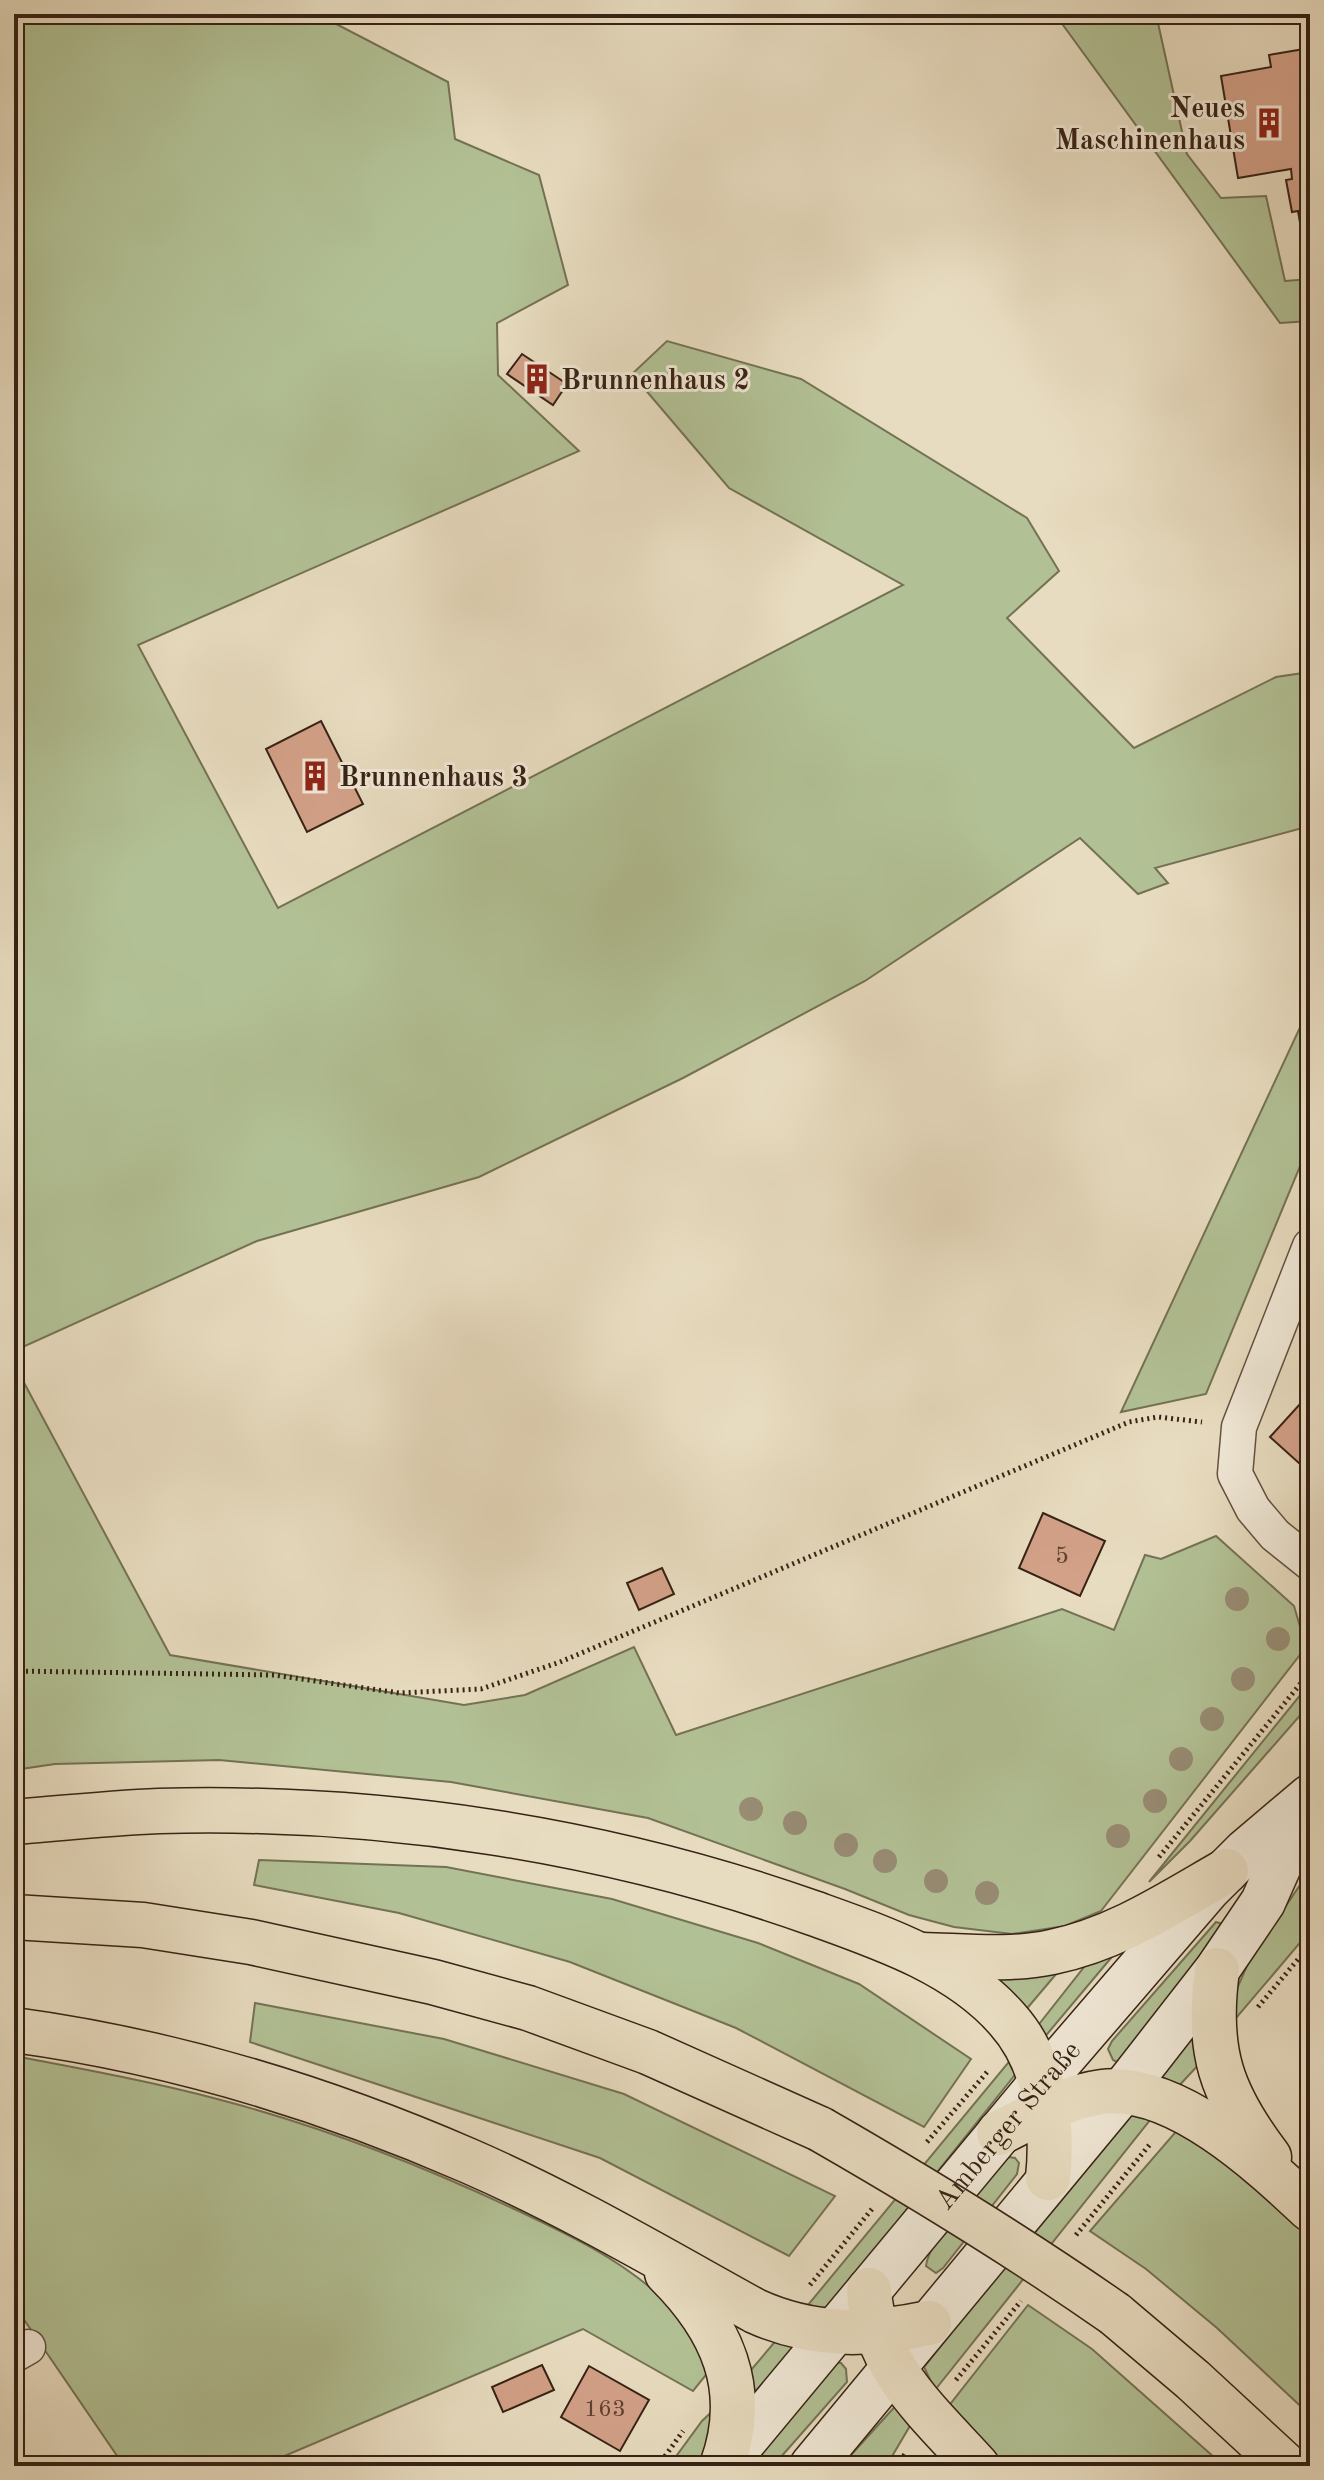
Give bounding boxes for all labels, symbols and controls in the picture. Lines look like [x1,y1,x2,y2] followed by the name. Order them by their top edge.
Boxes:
[1055,96,1245,156] place label: Neues Maschinenhaus
[1252,106,1286,140] building icon: Neues Maschinenhaus
[520,362,554,396] building icon: Brunnenhaus 2
[561,368,750,396] place label: Brunnenhaus 2
[298,759,332,793] building icon: Brunnenhaus 3
[339,765,528,793] place label: Brunnenhaus 3
[1055,1545,1069,1569] house number: 5
[931,2037,1087,2216] street label: Amberger Straße
[584,2398,626,2422] house number: 163

